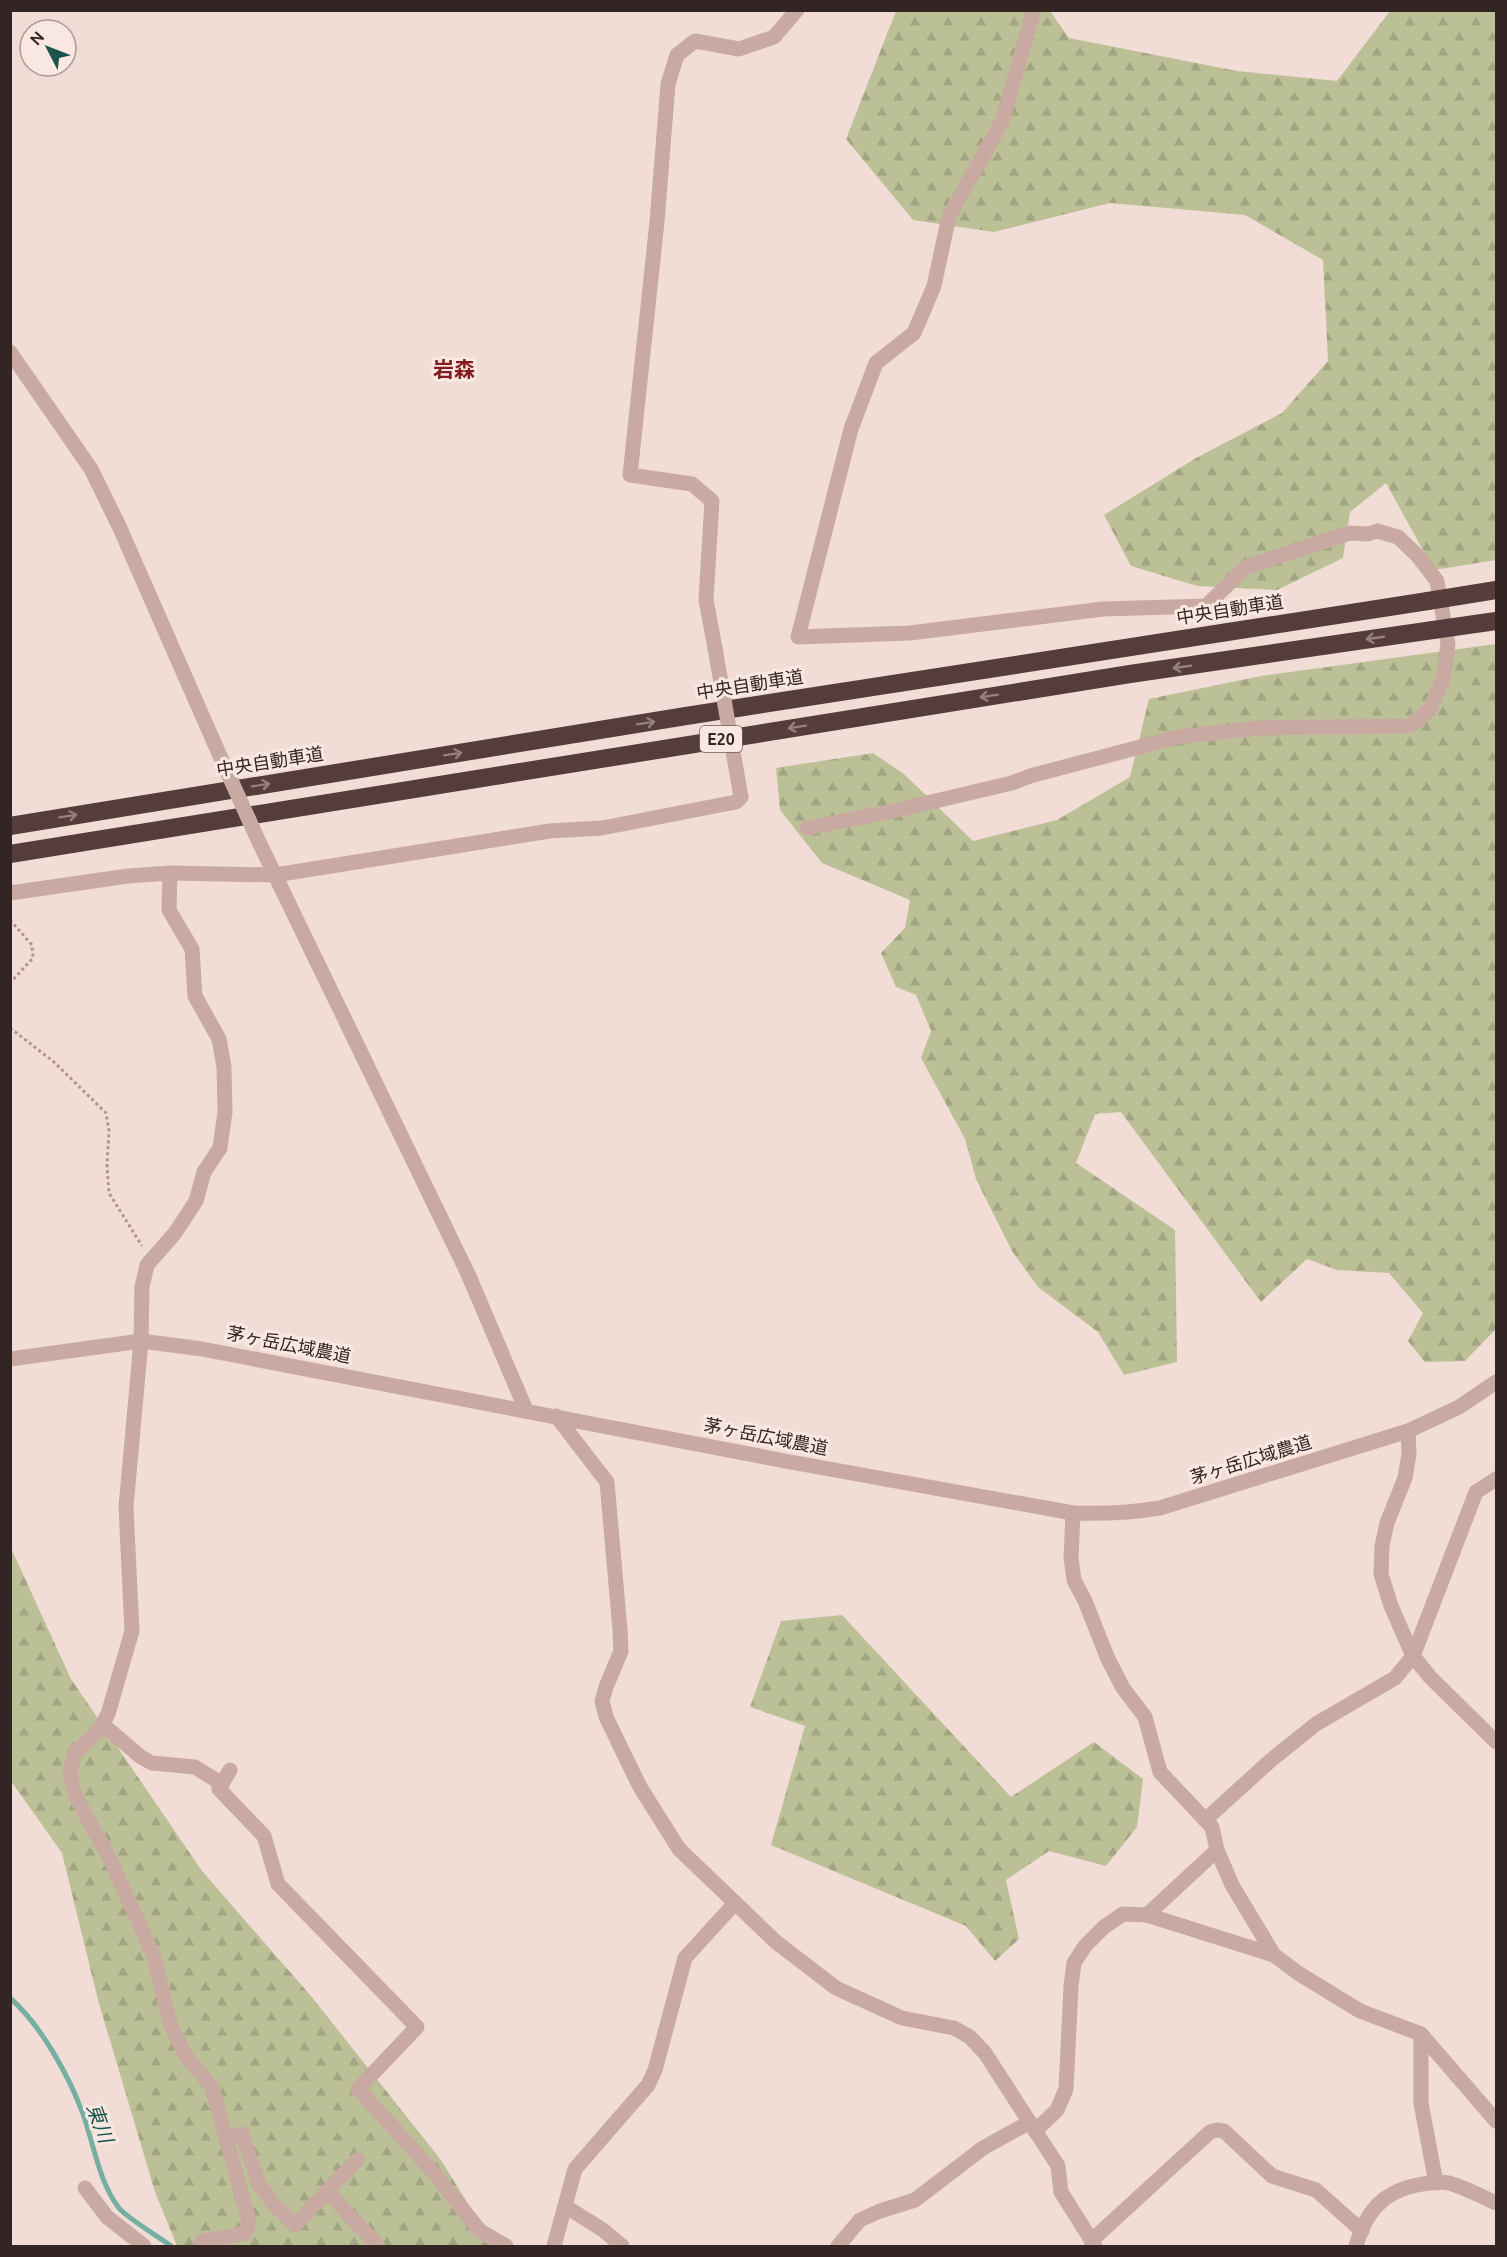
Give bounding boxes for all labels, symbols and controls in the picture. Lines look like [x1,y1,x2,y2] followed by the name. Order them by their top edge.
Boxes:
[18,18,78,78] north arrow
[26,28,48,48] text: N
[433,357,475,381] district label: 岩森
[1175,591,1285,627] street label: 中央自動車道
[1366,633,1385,644] one-way arrow
[1173,661,1192,672] one-way arrow
[695,666,805,702] street label: 中央自動車道
[980,691,1000,702] one-way arrow
[635,717,655,728] one-way arrow
[787,721,807,732] one-way arrow
[700,726,742,752] road number: E20
[215,743,325,779] street label: 中央自動車道
[443,748,463,759] one-way arrow
[250,779,270,790] one-way arrow
[58,811,78,822] one-way arrow
[225,1322,353,1366] street label: 茅ヶ岳広域農道
[702,1414,830,1458] street label: 茅ヶ岳広域農道
[1188,1431,1314,1487] street label: 茅ヶ岳広域農道
[83,2100,119,2147] water label: 東川

